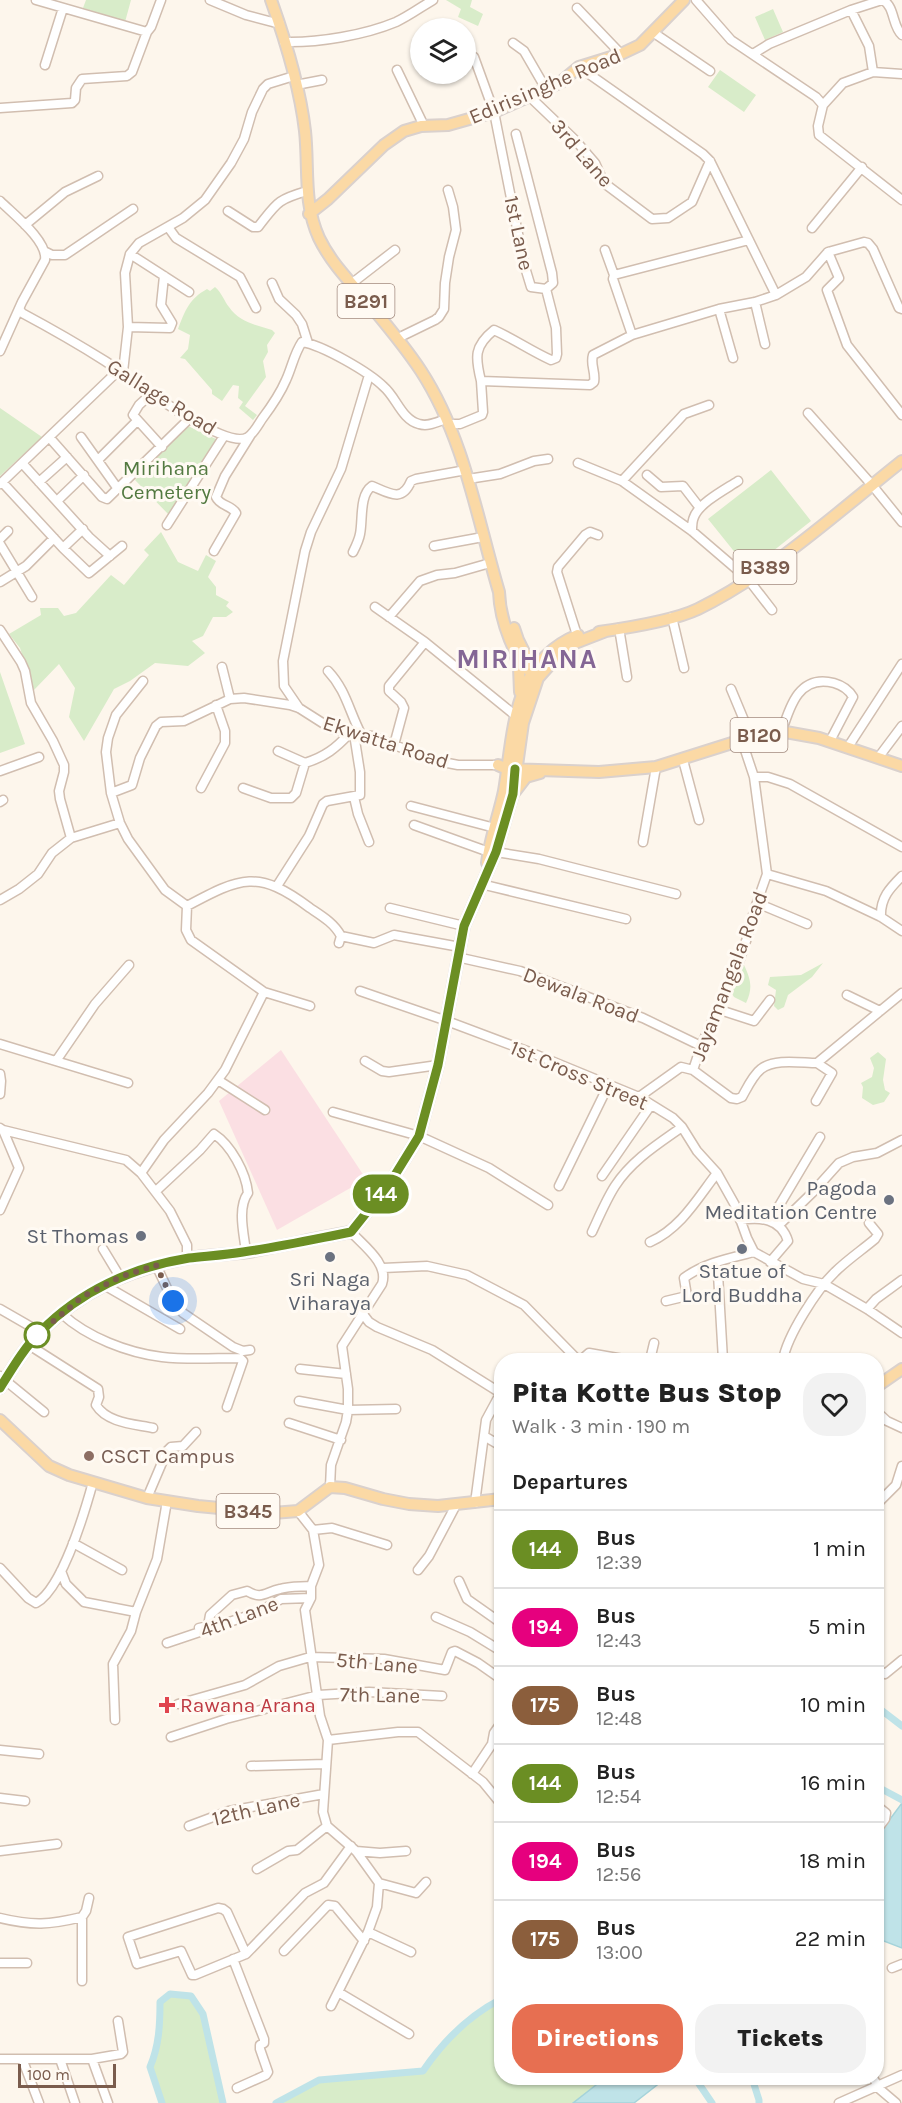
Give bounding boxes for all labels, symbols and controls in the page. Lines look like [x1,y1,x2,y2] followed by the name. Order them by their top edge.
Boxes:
[410,18,476,84] map controls
[410,18,476,84] button: layers
[465,43,625,129] street label: Edirisinghe Road
[546,114,618,192] street label: 3rd Lane
[499,193,539,273] street label: 1st Lane
[338,284,394,318] road number: B291
[103,354,221,440] street label: Gallage Road
[121,456,211,504] park label: Mirihana Cemetery
[734,550,796,584] road number: B389
[456,643,598,675] district label: MIRIHANA
[320,710,452,774] street label: Ekwatta Road
[730,718,788,752] road number: B120
[686,888,772,1064] street label: Jayamangala Road
[520,962,642,1028] street label: Dewala Road
[506,1035,652,1115] street label: 1st Cross Street
[346,1174,416,1214] line badge: 144
[704,1176,877,1224] place label: Pagoda Meditation Centre
[365,1182,397,1206] text: 144
[882,1193,896,1207] marker: Pagoda Meditation Centre
[27,1224,129,1248] place label: St Thomas
[134,1229,148,1243] marker: St Thomas
[735,1242,749,1256] marker: Statue of Lord Buddha
[323,1250,337,1264] marker: Sri Naga Viharaya
[681,1259,803,1307] place label: Statue of Lord Buddha
[289,1267,371,1315] place label: Sri Naga Viharaya
[158,1286,188,1316] your location
[24,1322,50,1348] unlabelled marker
[803,1373,866,1436] button: heart
[512,1376,782,1409] text: Pita Kotte Bus Stop
[512,1415,690,1438] text: Walk · 3 min · 190 m
[101,1444,235,1468] place label: CSCT Campus
[82,1449,96,1463] marker: CSCT Campus
[512,1469,628,1495] text: Departures
[216,1494,280,1528] road number: B345
[596,1525,636,1551] text: Bus
[813,1536,866,1562] text: 1 min
[529,1537,561,1561] text: 144
[596,1551,642,1574] text: 12:39
[196,1591,282,1643] street label: 4th Lane
[596,1603,636,1629] text: Bus
[808,1614,866,1640] text: 5 min
[529,1615,561,1639] text: 194
[596,1629,642,1652] text: 12:43
[335,1647,419,1679] street label: 5th Lane
[596,1681,636,1707] text: Bus
[340,1682,420,1708] street label: 7th Lane
[800,1692,866,1718] text: 10 min
[180,1693,316,1717] place label: Rawana Arana
[530,1693,560,1717] text: 175
[158,1696,176,1714] marker: Rawana Arana
[596,1707,642,1730] text: 12:48
[596,1759,636,1785] text: Bus
[800,1770,866,1796] text: 16 min
[529,1771,561,1795] text: 144
[596,1785,641,1808] text: 12:54
[210,1787,302,1831] street label: 12th Lane
[596,1837,636,1863] text: Bus
[800,1848,866,1874] text: 18 min
[529,1849,561,1873] text: 194
[596,1863,642,1886] text: 12:56
[596,1915,636,1941] text: Bus
[795,1926,866,1952] text: 22 min
[530,1927,560,1951] text: 175
[596,1941,643,1964] text: 13:00
[512,2004,683,2073] button: Directions
[695,2004,866,2073] button: Tickets
[18,2061,116,2088] scale bar
[27,2065,70,2084] text: 100 m

